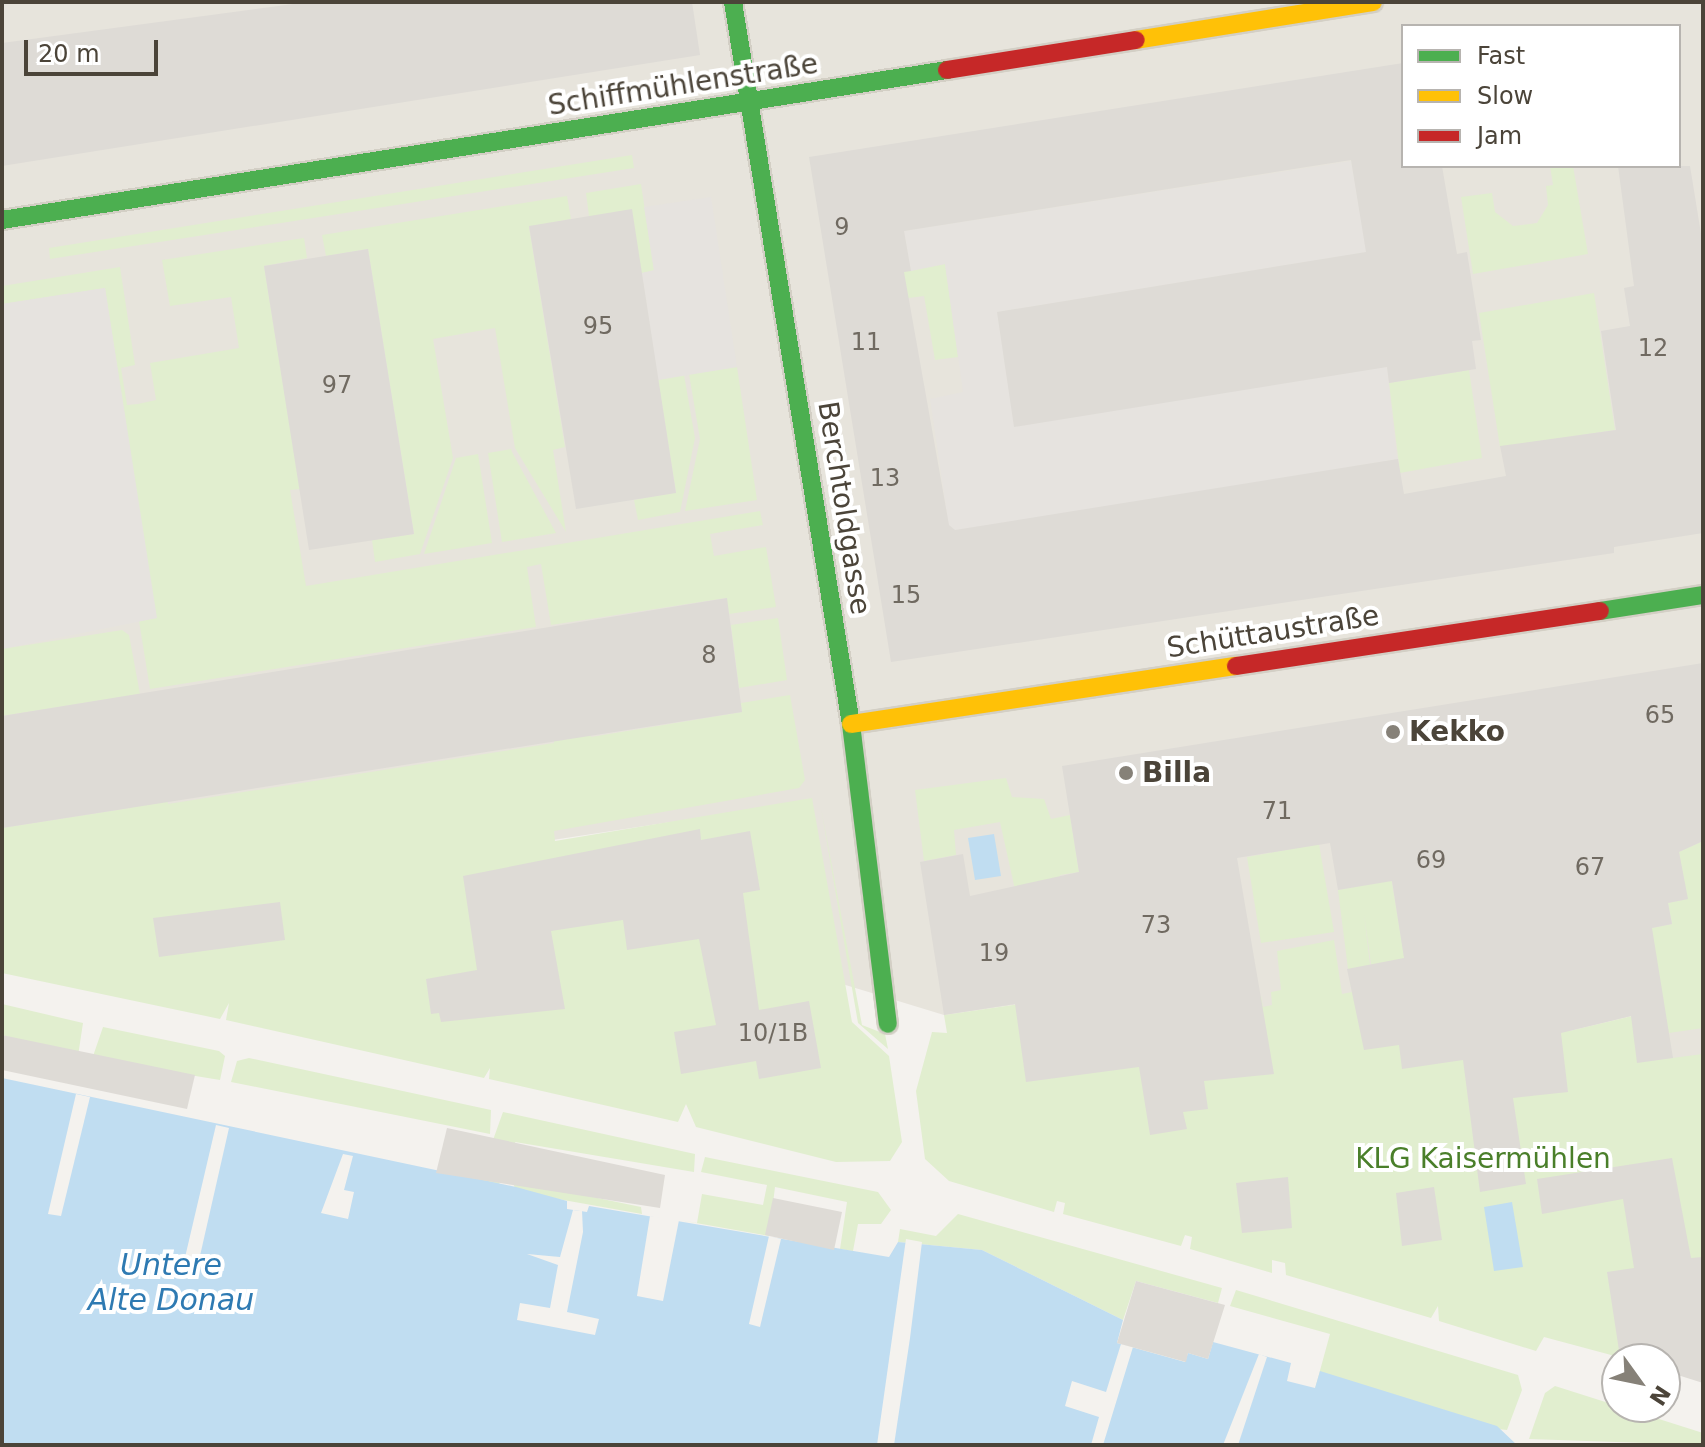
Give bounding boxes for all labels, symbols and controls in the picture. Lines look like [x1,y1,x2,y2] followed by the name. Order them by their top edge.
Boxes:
[28,24,162,74] scale bar
[1401,24,1681,168] legend
[38,40,100,68] text: 20 m
[1477,42,1525,70] text: Fast
[546,47,820,123] street label: Schiffmühlenstraße
[1477,82,1533,110] text: Slow
[1477,122,1522,150] text: Jam
[834,214,850,242] house number: 9
[583,313,613,341] house number: 95
[851,329,881,357] house number: 11
[1638,335,1668,363] house number: 12
[322,372,352,400] house number: 97
[811,399,877,617] street label: Berchtoldgasse
[870,465,900,493] house number: 13
[891,582,921,610] house number: 15
[1164,599,1382,665] street label: Schüttaustraße
[701,642,717,670] house number: 8
[1645,702,1675,730] house number: 65
[1409,715,1505,749] place label: Kekko
[1384,723,1402,741] marker: Kekko
[1142,756,1211,790] place label: Billa
[1117,764,1135,782] marker: Billa
[1262,798,1292,826] house number: 71
[1416,847,1446,875] house number: 69
[1575,854,1605,882] house number: 67
[1141,912,1171,940] house number: 73
[979,940,1009,968] house number: 19
[738,1020,808,1048] house number: 10/1B
[1355,1142,1611,1176] park label: KLG Kaisermühlen
[88,1247,254,1318] water label: Untere Alte Donau
[1601,1343,1681,1423] north arrow
[1644,1381,1675,1410] text: N

